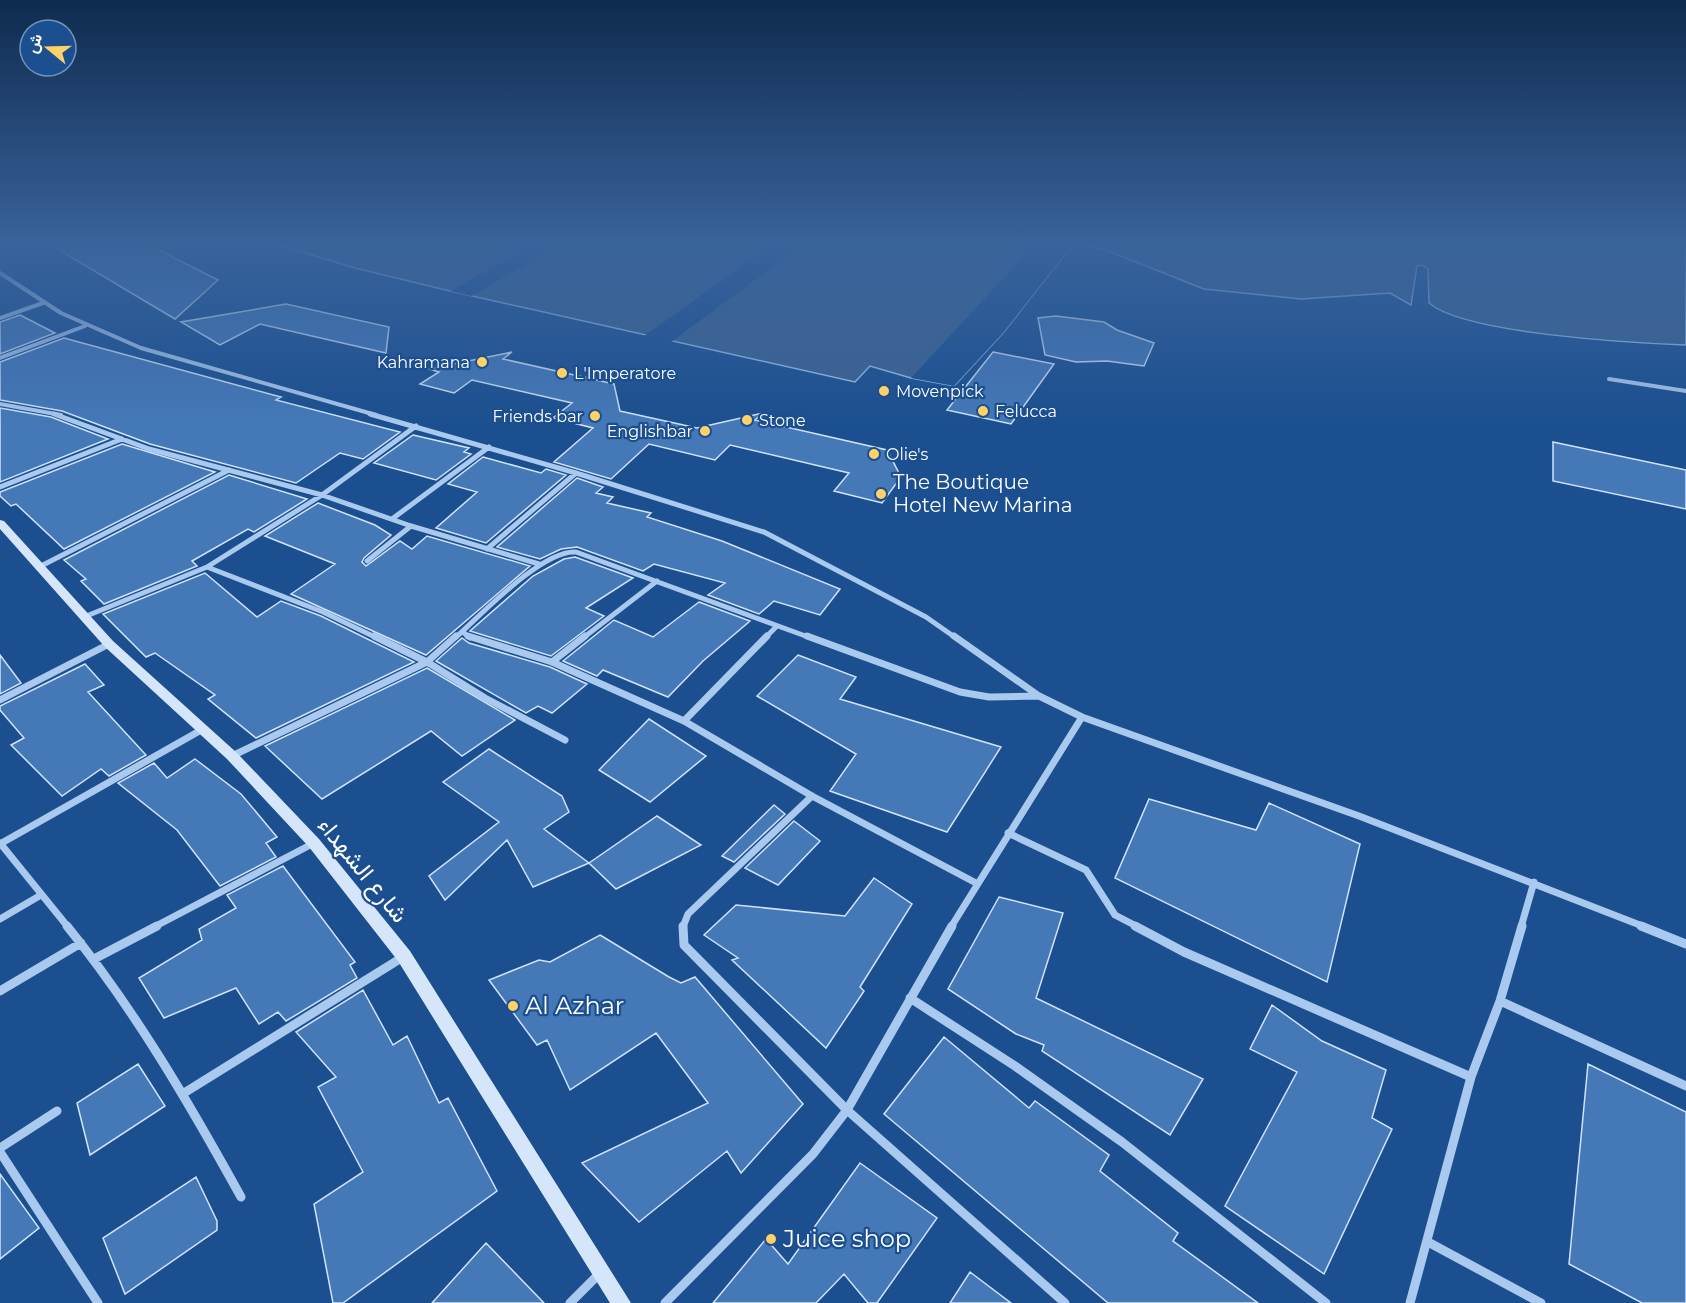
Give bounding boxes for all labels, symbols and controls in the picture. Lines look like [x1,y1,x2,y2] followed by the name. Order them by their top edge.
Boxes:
[18,18,78,78] north arrow
[22,31,46,55] text: ش
[377,353,470,372] place label: Kahramana
[475,355,489,369] marker: Kahramana
[574,364,676,383] place label: L'Imperatore
[555,366,569,380] marker: L'Imperatore
[896,382,984,401] place label: Movenpick
[877,384,891,398] marker: Movenpick
[995,402,1057,421] place label: Felucca
[976,404,990,418] marker: Felucca
[492,407,583,426] place label: Friends bar
[588,409,602,423] marker: Friends bar
[759,411,806,430] place label: Stone
[740,413,754,427] marker: Stone
[607,422,693,441] place label: Englishbar
[698,424,712,438] marker: Englishbar
[886,445,929,464] place label: Olie's
[867,447,881,461] marker: Olie's
[893,470,1073,517] place label: The Boutique Hotel New Marina
[874,487,888,501] marker: The Boutique Hotel New Marina
[311,811,415,930] street label: شارع الشهداء
[525,991,624,1020] place label: Al Azhar
[506,999,520,1013] marker: Al Azhar
[782,1224,911,1253] place label: Juice shop
[764,1232,778,1246] marker: Juice shop

